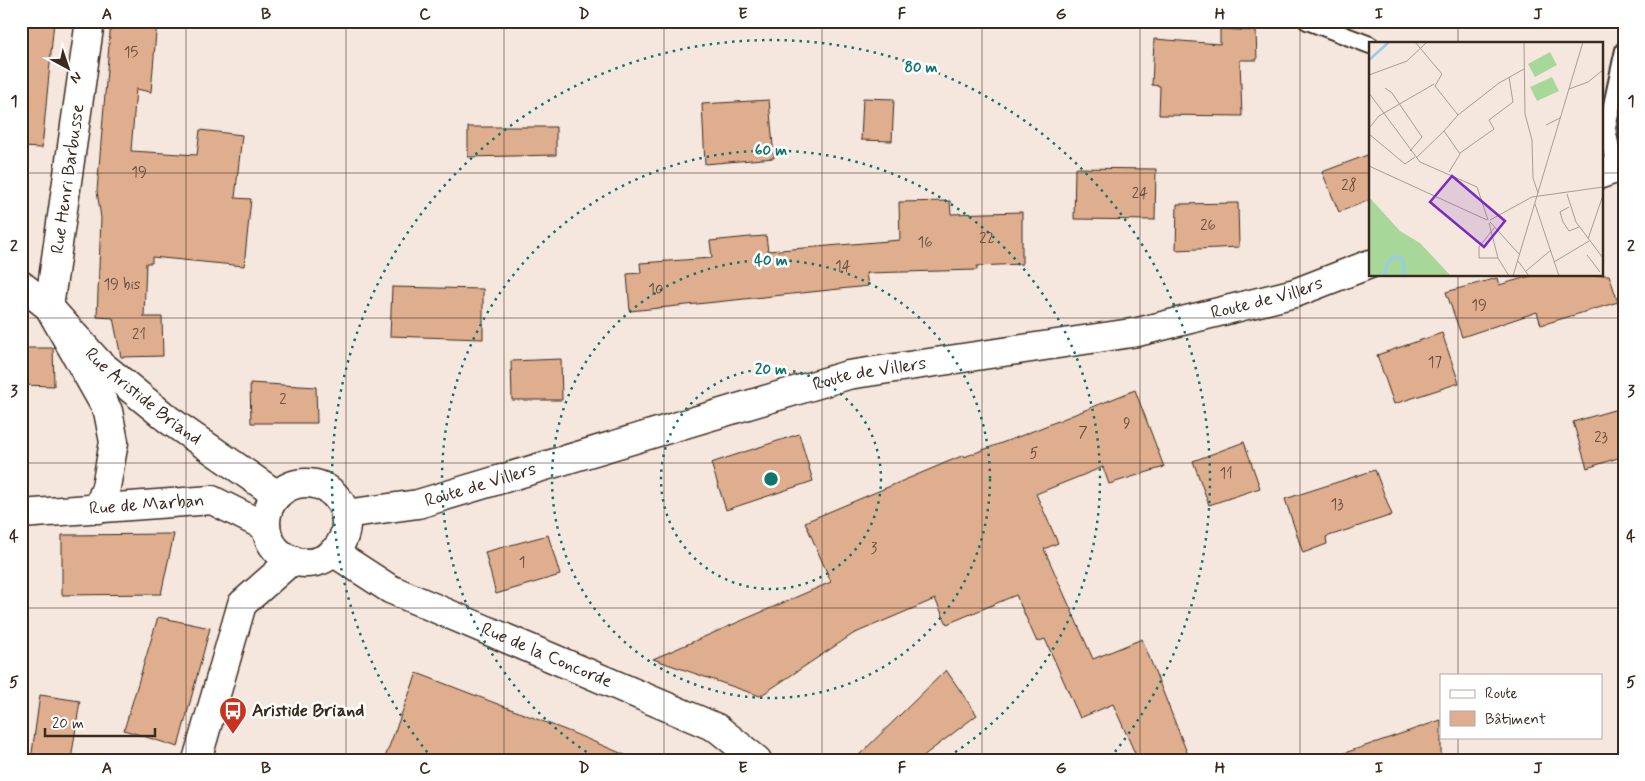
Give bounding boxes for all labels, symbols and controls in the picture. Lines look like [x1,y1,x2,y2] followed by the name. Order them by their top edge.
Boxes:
[102,4,112,25] text: A
[261,4,271,25] text: B
[419,4,431,25] text: C
[578,4,590,25] text: D
[738,4,748,25] text: E
[898,4,907,25] text: F
[1056,4,1067,25] text: G
[1215,4,1226,25] text: H
[1375,4,1384,25] text: I
[1533,4,1543,25] text: J
[42,42,92,92] north arrow
[1369,42,1602,276] inset map
[124,43,138,63] house number: 15
[904,58,938,78] text: 80 m
[66,67,85,87] text: N
[10,91,18,112] text: 1
[1627,91,1635,112] text: 1
[46,102,90,256] street label: Rue Henri Barbusse
[755,141,787,161] text: 60 m
[131,163,147,183] house number: 19
[1341,176,1357,196] house number: 28
[1132,184,1148,204] house number: 24
[1200,216,1216,236] house number: 26
[979,229,995,249] house number: 22
[917,233,933,253] house number: 16
[10,236,18,257] text: 2
[1627,236,1635,257] text: 2
[754,251,788,271] text: 40 m
[835,257,851,277] house number: 14
[1208,271,1326,325] street label: Route de Villers
[103,275,141,295] house number: 19 bis
[648,280,664,300] house number: 10
[1471,296,1487,316] house number: 19
[132,325,146,345] house number: 21
[79,343,206,451] street label: Rue Aristide Briand
[810,352,928,397] street label: Route de Villers
[1428,353,1443,373] house number: 17
[755,360,787,380] text: 20 m
[10,381,18,402] text: 3
[1627,381,1635,402] text: 3
[279,390,287,410] house number: 2
[1123,414,1131,434] house number: 9
[1078,423,1088,443] house number: 7
[1594,428,1608,448] house number: 23
[1029,444,1039,464] house number: 5
[422,457,539,513] street label: Route de Villers
[1219,464,1233,484] house number: 11
[762,470,780,488] centre of rings
[88,489,205,521] street label: Rue de Marban
[1330,495,1344,515] house number: 13
[9,526,19,547] text: 4
[1626,526,1636,547] text: 4
[871,539,878,559] house number: 3
[519,553,525,573] house number: 1
[477,617,616,694] street label: Rue de la Concorde
[9,672,19,693] text: 5
[1626,672,1636,693] text: 5
[1440,674,1602,738] legend
[1485,684,1518,704] text: Route
[218,696,248,735] bus stop icon: Aristide Briand
[252,699,364,723] place label: Aristide Briand
[45,706,155,738] scale bar
[1485,710,1546,730] text: Bâtiment
[52,714,84,734] text: 20 m
[102,758,112,779] text: A
[261,758,271,779] text: B
[419,758,431,779] text: C
[578,758,590,779] text: D
[738,758,748,779] text: E
[898,758,907,779] text: F
[1056,758,1067,779] text: G
[1215,758,1226,779] text: H
[1375,758,1384,779] text: I
[1533,758,1543,779] text: J

